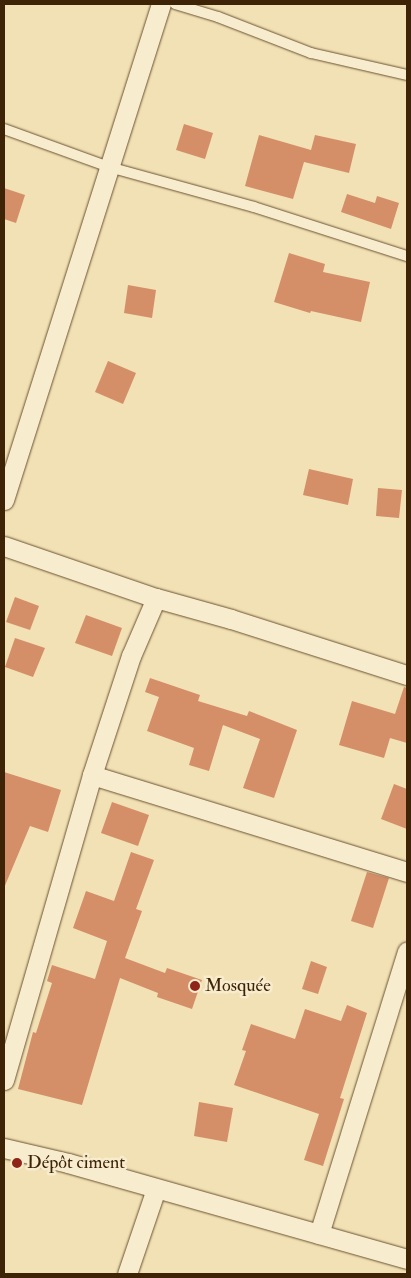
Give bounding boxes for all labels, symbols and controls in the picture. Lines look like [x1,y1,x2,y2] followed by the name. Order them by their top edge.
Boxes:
[205,975,271,997] place label: Mosquée
[189,980,201,992] marker: Mosquée
[27,1152,125,1174] place label: Dépôt ciment
[11,1157,23,1169] marker: Dépôt ciment

